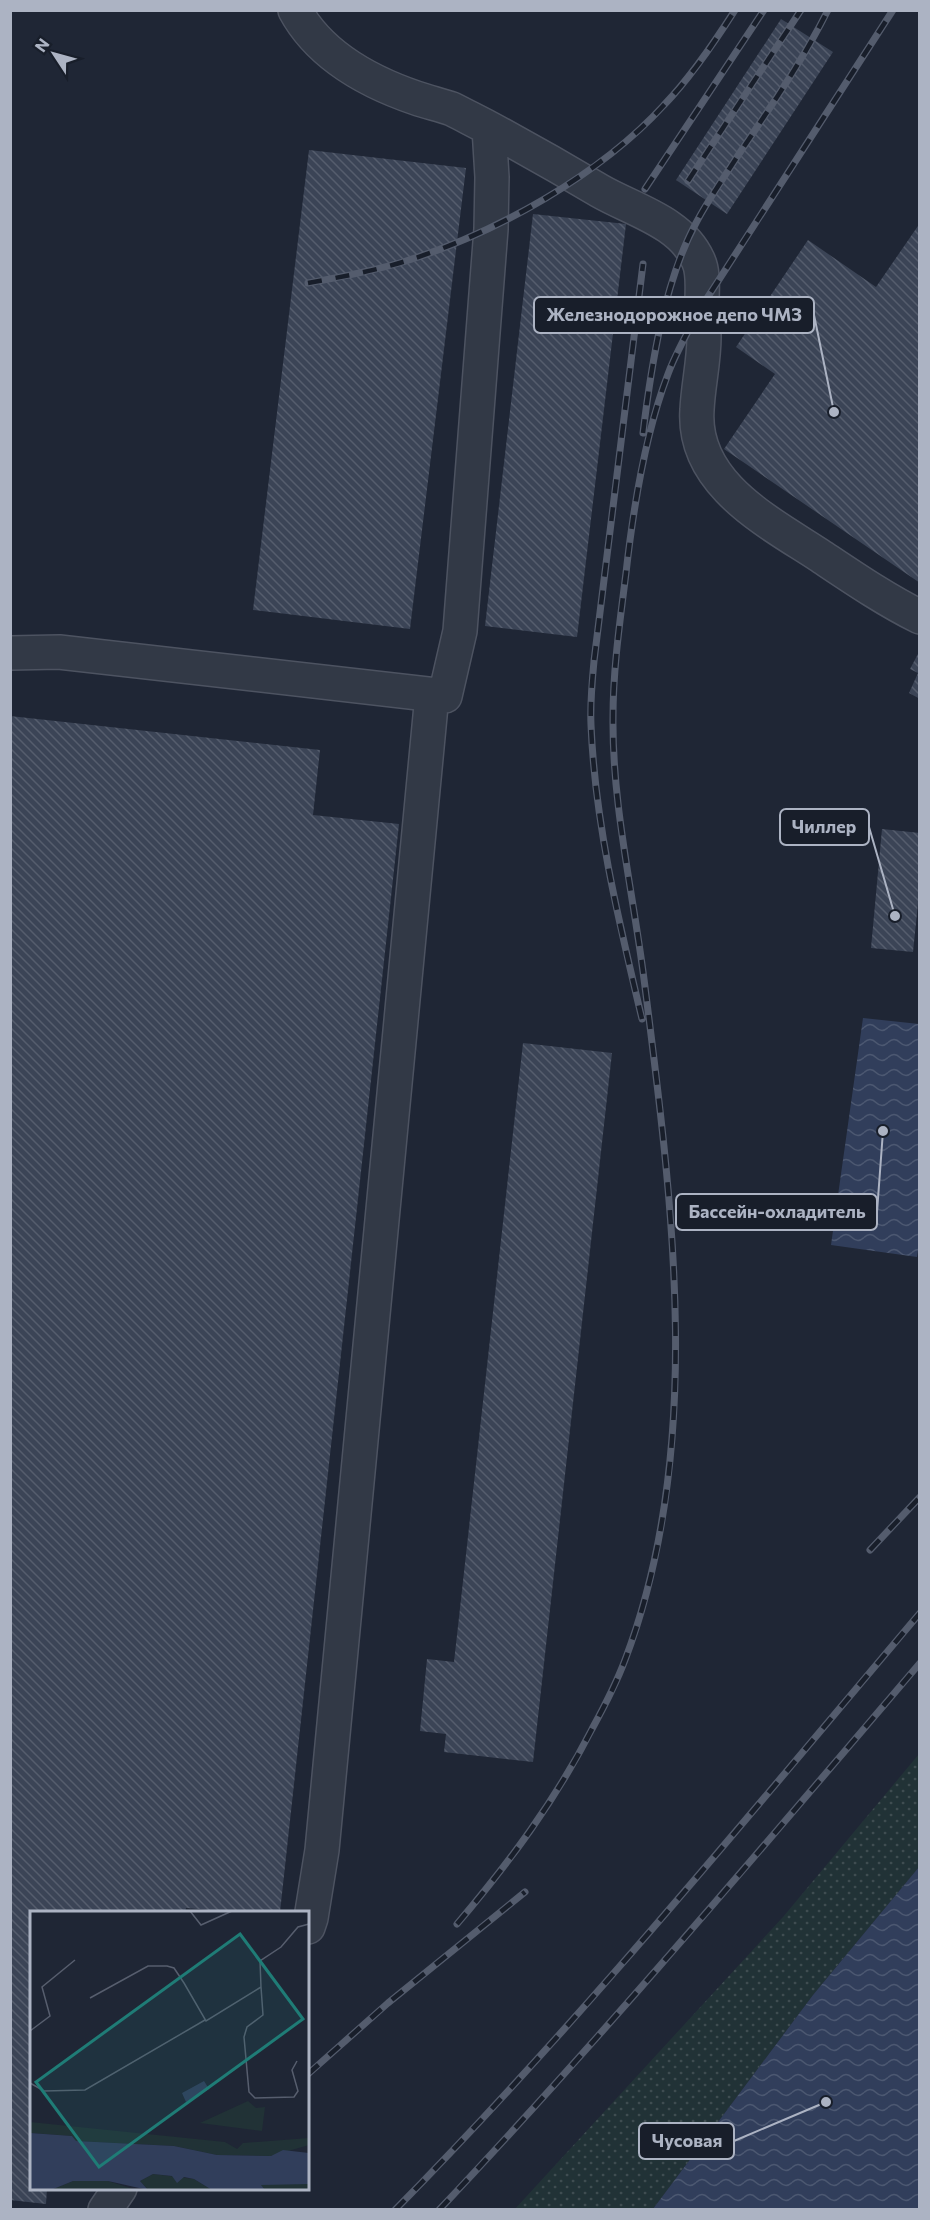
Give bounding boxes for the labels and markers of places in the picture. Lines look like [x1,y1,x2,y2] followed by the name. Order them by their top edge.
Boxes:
[534,297,814,333] callout: Железнодорожное депо ЧМЗ
[780,809,869,845] callout: Чиллер
[676,1194,877,1230] callout: Бассейн-охладитель
[639,2123,734,2159] callout: Чусовая

